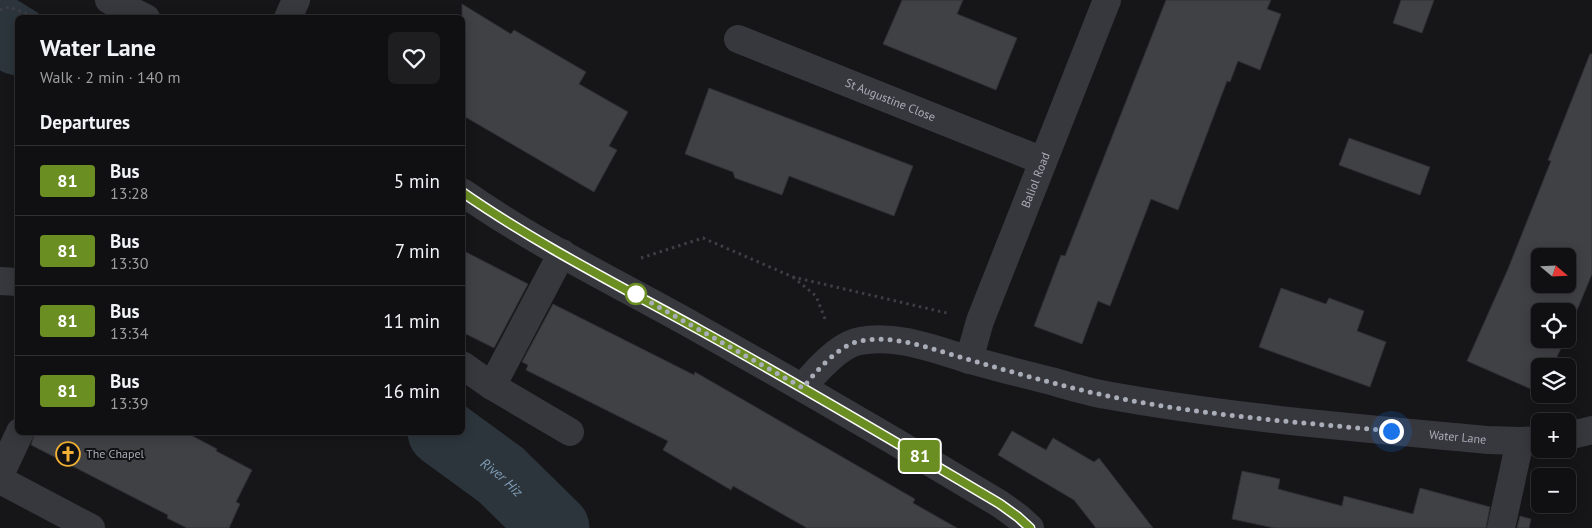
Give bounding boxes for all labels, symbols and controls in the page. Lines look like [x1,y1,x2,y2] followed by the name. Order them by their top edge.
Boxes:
[40,32,156,63] text: Water Lane
[388,32,440,84] button: heart
[40,67,180,87] text: Walk · 2 min · 140 m
[843,75,938,124] street label: St Augustine Close
[40,110,130,134] text: Departures
[1018,150,1053,210] street label: Baliol Road
[110,159,139,183] text: Bus
[57,169,78,192] text: 81
[394,169,440,193] text: 5 min
[110,183,148,203] text: 13:28
[110,229,139,253] text: Bus
[57,239,78,262] text: 81
[395,239,440,263] text: 7 min
[1531,248,1576,292] north arrow
[1531,248,1576,513] map controls
[110,253,148,273] text: 13:30
[625,283,647,305] unlabelled marker
[110,299,139,323] text: Bus
[1531,303,1576,348] button: locate
[57,309,78,332] text: 81
[383,309,440,333] text: 11 min
[110,323,148,343] text: 13:34
[1531,358,1576,403] button: layers
[110,369,139,393] text: Bus
[57,379,78,402] text: 81
[383,379,440,403] text: 16 min
[110,393,148,413] text: 13:39
[1531,413,1576,458] button: +
[1379,419,1404,444] your location
[1428,427,1487,447] street label: Water Lane
[898,440,942,472] line badge: 81
[55,441,81,467] church icon: The Chapel
[910,444,930,467] text: 81
[86,446,144,461] place label: The Chapel
[477,454,528,501] water label: River Hiz
[1531,468,1576,513] button: −

